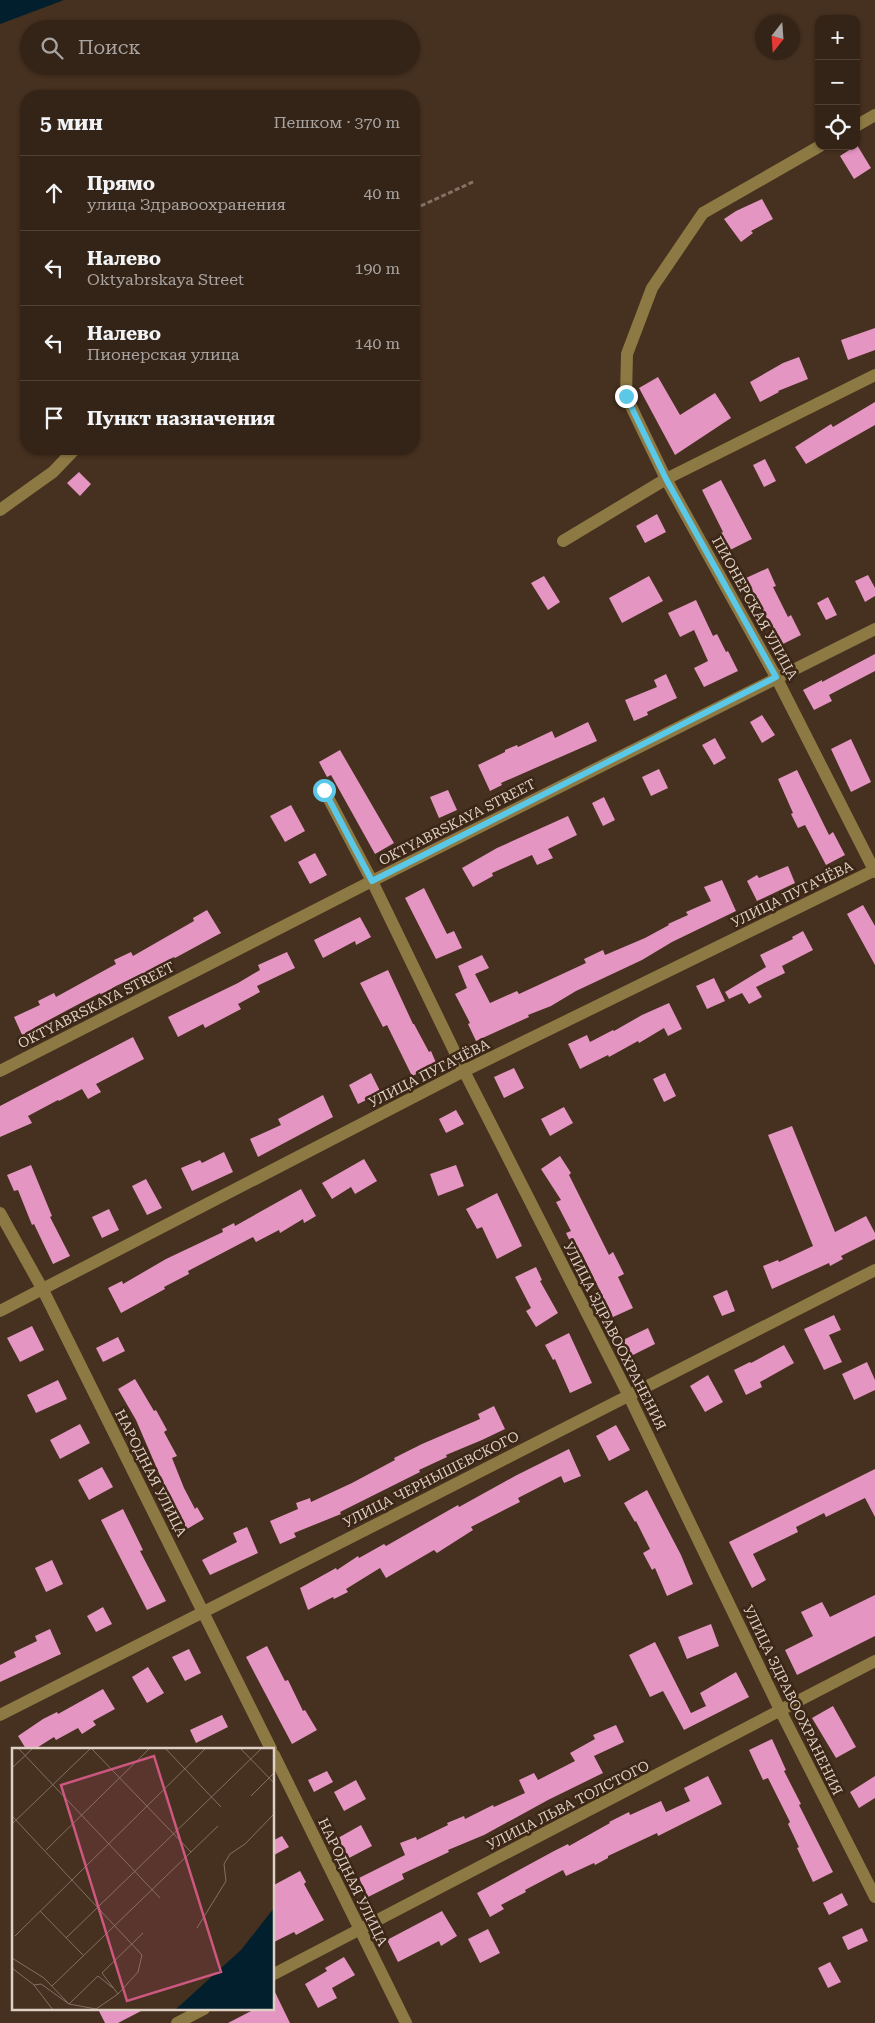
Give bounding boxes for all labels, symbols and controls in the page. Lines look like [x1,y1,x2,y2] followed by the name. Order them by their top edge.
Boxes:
[755,15,800,60] north arrow
[815,15,860,150] map controls
[815,15,860,60] button: +
[20,20,420,75] search box
[38,34,66,62] icon: search
[78,36,141,59] text: Поиск
[815,60,860,105] button: −
[815,105,860,150] button: locate
[40,111,103,135] text: 5 мин
[273,113,400,132] text: Пешком · 370 m
[87,172,155,195] text: Прямо
[40,179,68,207] icon: ahead
[363,184,400,203] text: 40 m
[87,195,286,214] text: улица Здравоохранения
[87,247,161,270] text: Налево
[40,254,68,282] icon: left
[354,259,400,278] text: 190 m
[87,270,244,289] text: Oktyabrskaya Street
[87,322,161,345] text: Налево
[40,329,68,357] icon: left
[354,334,400,353] text: 140 m
[87,345,240,364] text: Пионерская улица
[615,385,638,408] route end
[40,404,68,432] icon: arrive
[87,407,275,430] text: Пункт назначения
[709,534,801,683] street label: ПИОНЕРСКАЯ УЛИЦА
[376,775,538,869] street label: OKTYABRSKAYA STREET
[313,779,336,802] route start
[729,857,856,930] street label: УЛИЦА ПУГАЧЁВА
[15,958,177,1052] street label: OKTYABRSKAYA STREET
[366,1036,492,1110] street label: УЛИЦА ПУГАЧЁВА
[560,1239,670,1433] street label: УЛИЦА ЗДРАВООХРАНЕНИЯ
[112,1407,190,1539] street label: НАРОДНАЯ УЛИЦА
[341,1428,521,1530] street label: УЛИЦА ЧЕРНЫШЕВСКОГО
[740,1603,846,1798] street label: УЛИЦА ЗДРАВООХРАНЕНИЯ
[12,1748,275,2010] inset map
[484,1757,652,1853] street label: УЛИЦА ЛЬВА ТОЛСТОГО
[315,1815,391,1949] street label: НАРОДНАЯ УЛИЦА

